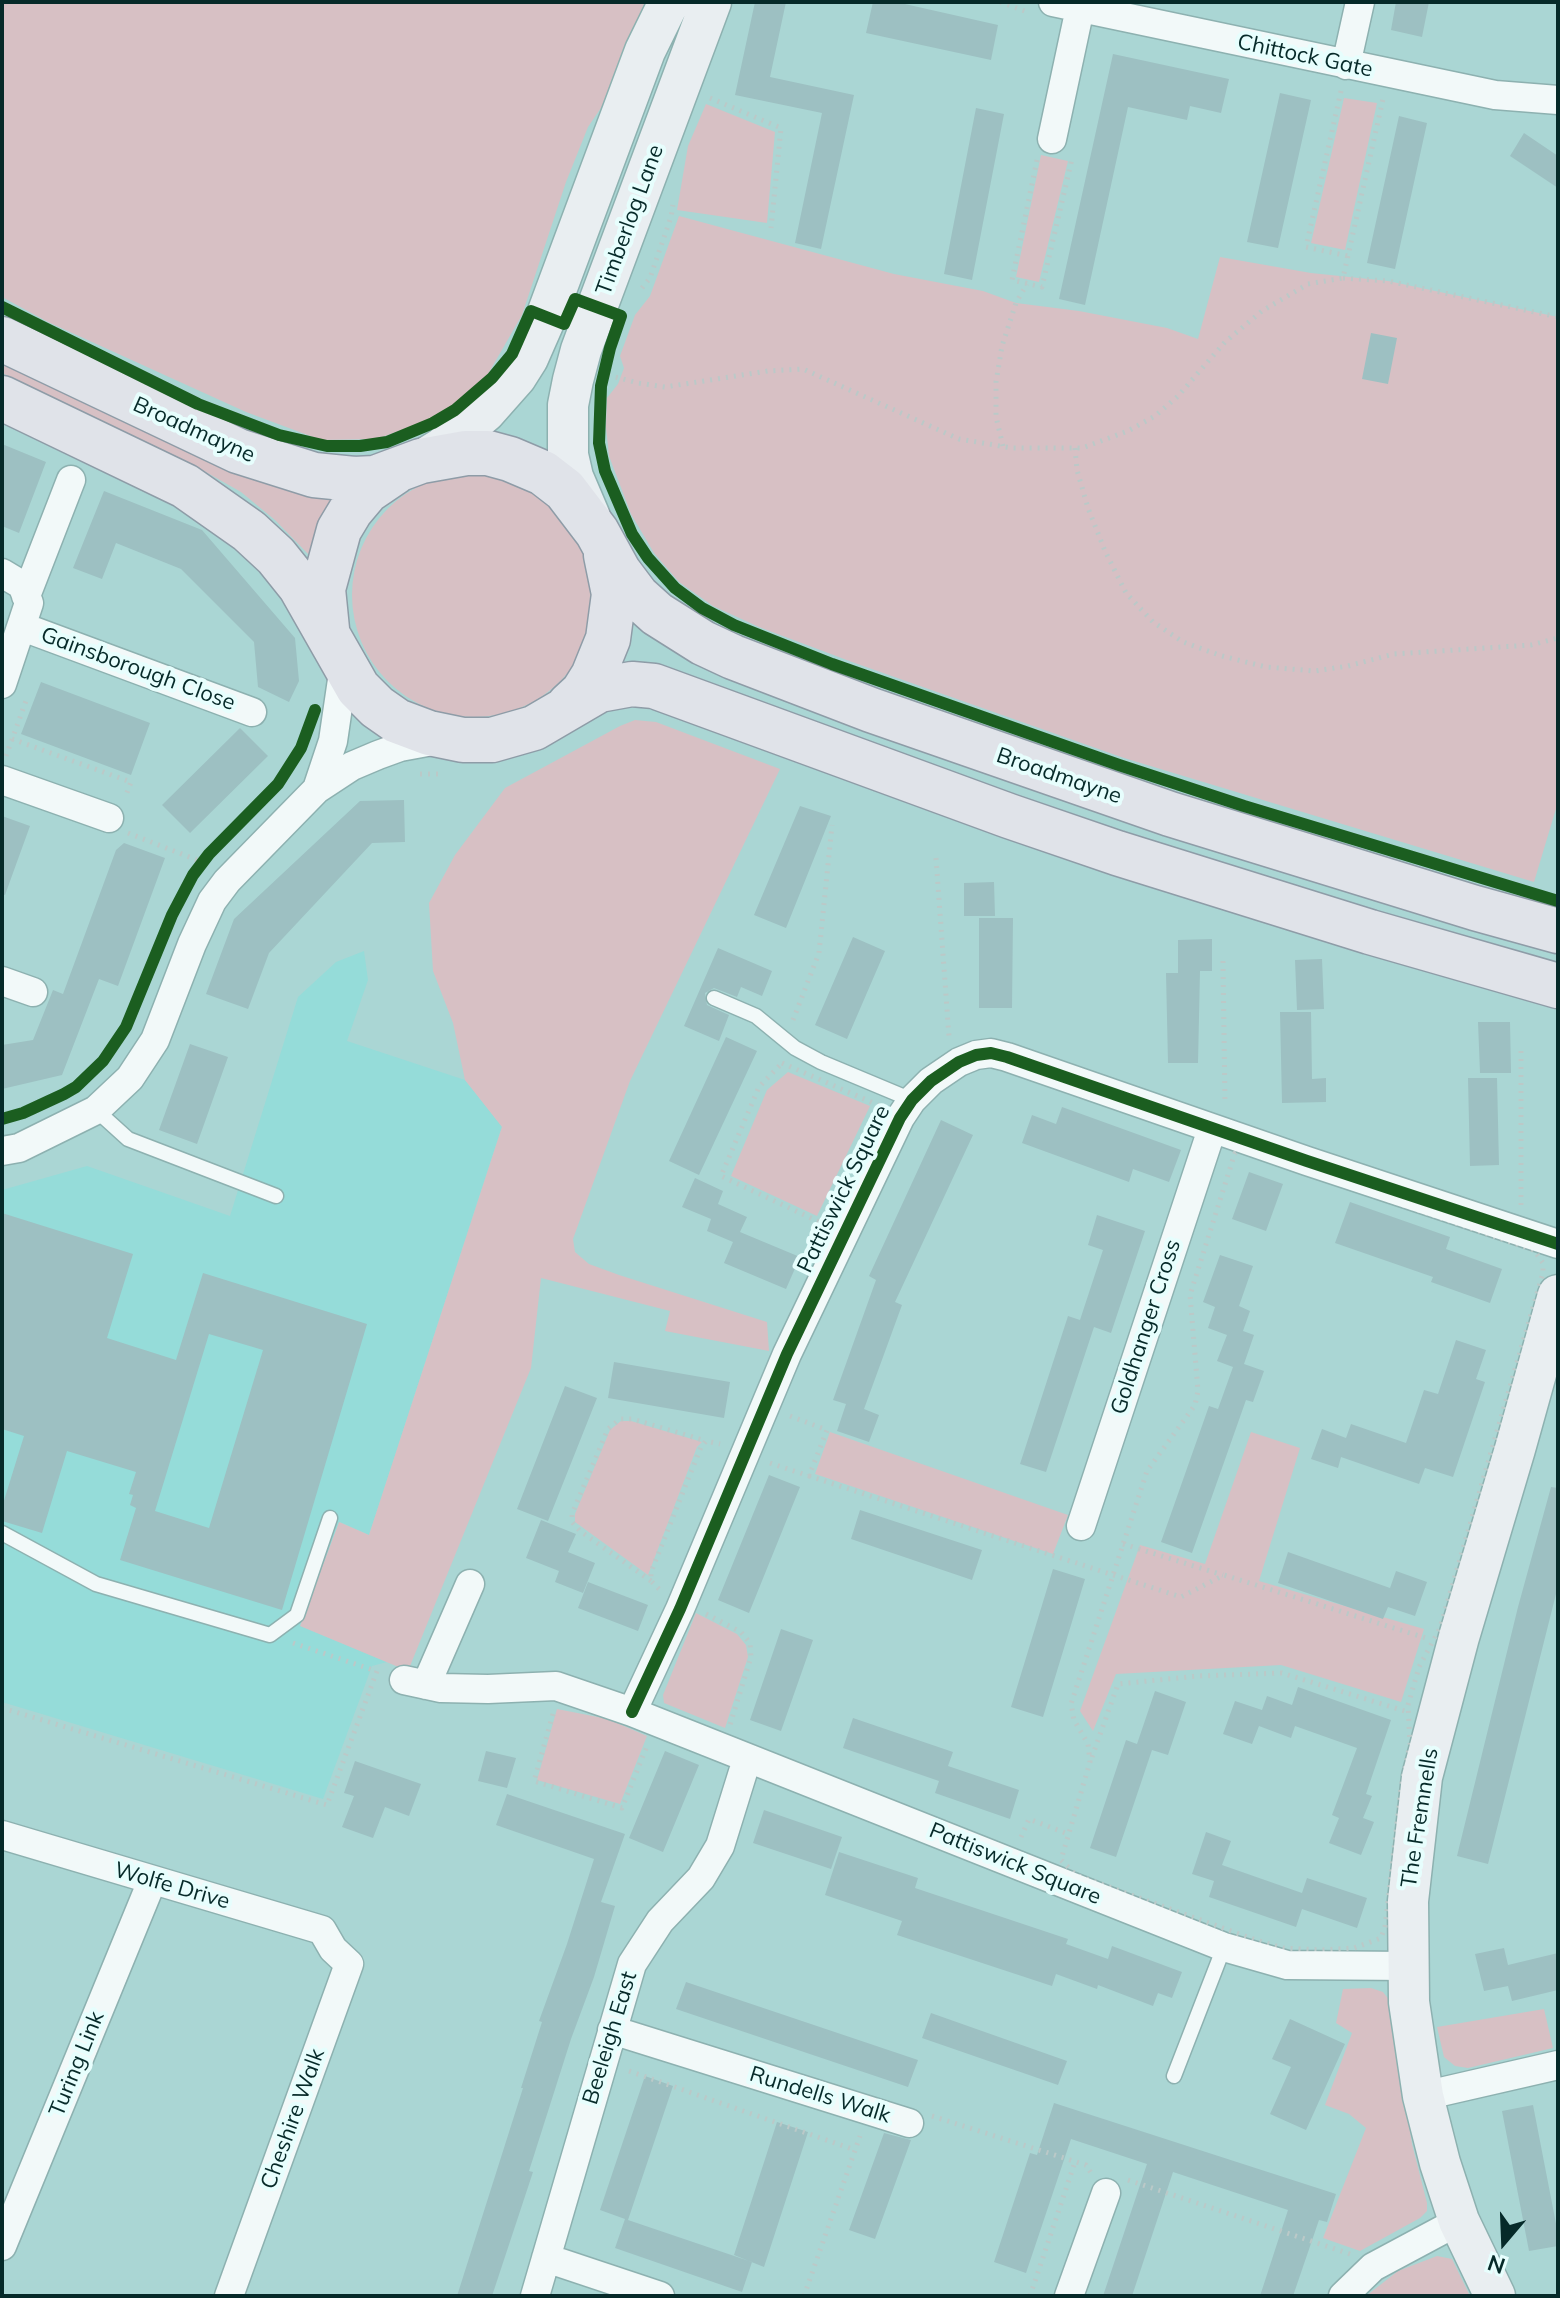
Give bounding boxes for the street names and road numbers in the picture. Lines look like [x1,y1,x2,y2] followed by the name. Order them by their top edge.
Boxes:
[1235,29,1375,83] street label: Chittock Gate
[591,141,669,299] street label: Timberlog Lane
[129,391,259,469] street label: Broadmayne
[37,622,239,716] street label: Gainsborough Close
[993,742,1125,810] street label: Broadmayne
[792,1101,896,1277] street label: Pattiswick Square
[1105,1236,1187,1418] street label: Goldhanger Cross
[1396,1746,1444,1890] street label: The Fremnells
[925,1817,1105,1911] street label: Pattiswick Square
[111,1857,233,1915] street label: Wolfe Drive
[577,1968,643,2108] street label: Beeleigh East
[44,2008,110,2120] street label: Turing Link
[255,2045,331,2193] street label: Cheshire Walk
[746,2061,894,2129] street label: Rundells Walk

